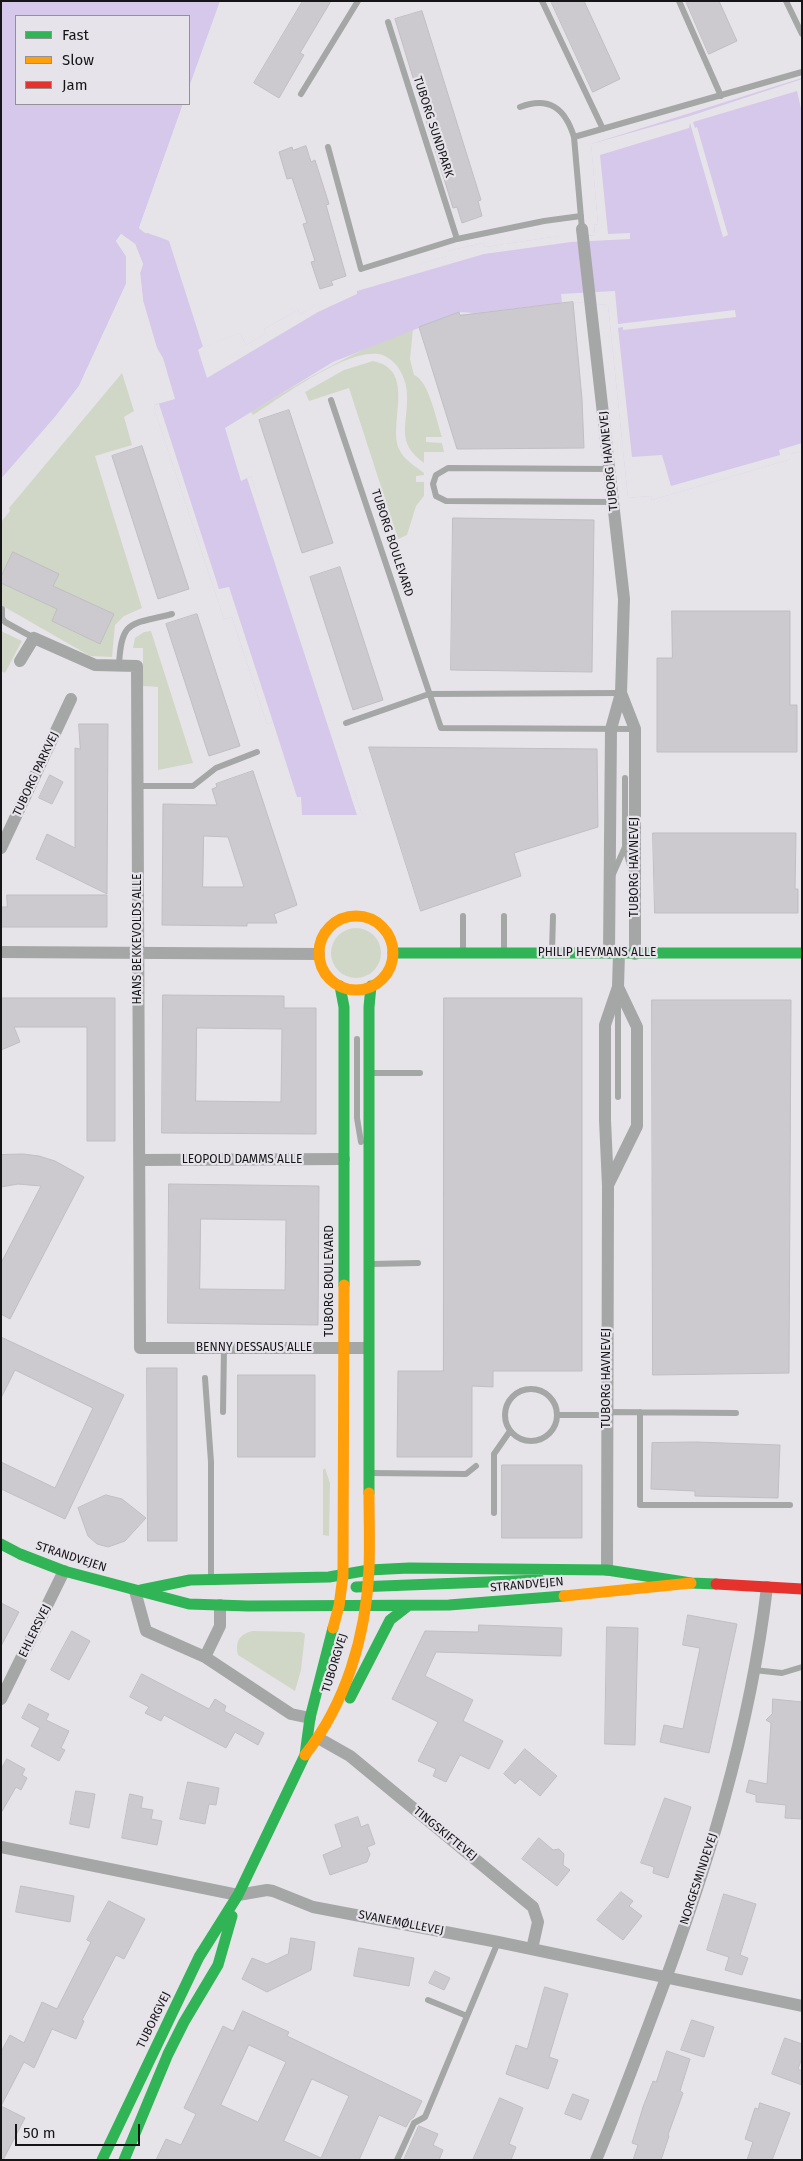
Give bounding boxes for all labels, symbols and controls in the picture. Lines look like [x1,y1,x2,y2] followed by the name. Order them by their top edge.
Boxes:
[15,15,190,105] legend
[62,26,89,44] text: Fast
[62,51,94,69] text: Slow
[410,75,456,179] street label: TUBORG SUNDPARK
[62,76,88,94] text: Jam
[597,410,621,512] street label: TUBORG HAVNEVEJ
[368,488,416,598] street label: TUBORG BOULEVARD
[10,729,62,819] street label: TUBORG PARKVEJ
[628,817,642,917] street label: TUBORG HAVNEVEJ
[131,874,145,1004] street label: HANS BEKKEVOLDS ALLE
[538,946,656,960] street label: PHILIP HEYMANS ALLE
[182,1153,302,1167] street label: LEOPOLD DAMMS ALLE
[323,1225,337,1337] street label: TUBORG BOULEVARD
[600,1328,614,1428] street label: TUBORG HAVNEVEJ
[196,1341,312,1355] street label: BENNY DESSAUS ALLE
[34,1539,108,1575] street label: STRANDVEJEN
[490,1575,564,1595] street label: STRANDVEJEN
[16,1602,54,1660] street label: EHLERSVEJ
[319,1632,351,1694] street label: TUBORGVEJ
[410,1804,480,1864] street label: TINGSKIFTEVEJ
[677,1831,721,1927] street label: NORGESMINDEVEJ
[357,1908,445,1938] street label: SVANEMØLLEVEJ
[134,1989,174,2051] street label: TUBORGVEJ
[18,2114,142,2146] scale bar
[23,2124,56,2142] text: 50 m

